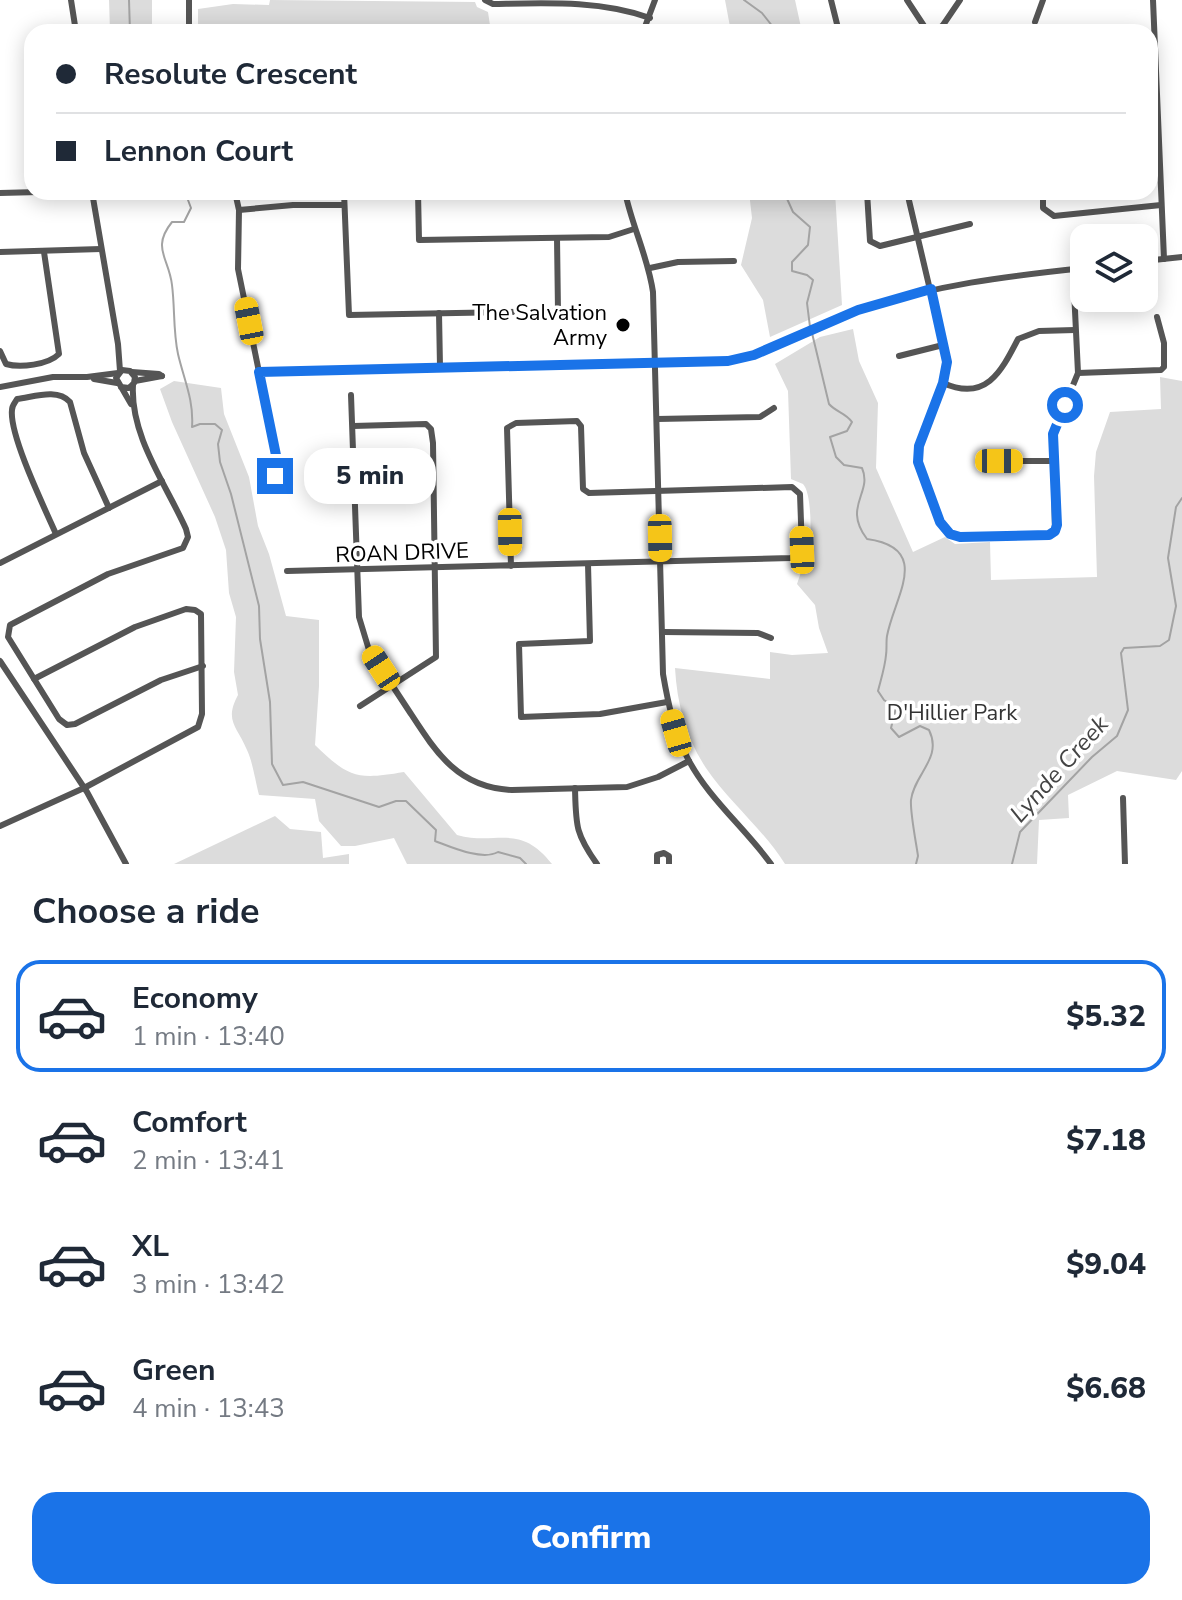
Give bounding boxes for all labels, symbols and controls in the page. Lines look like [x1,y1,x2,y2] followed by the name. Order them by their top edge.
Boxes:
[104,54,357,95] text: Resolute Crescent
[104,131,293,172] text: Lennon Court
[1070,224,1158,312] map controls
[1070,224,1158,312] button: layers
[233,295,265,347] car
[472,298,608,353] place label: The Salvation Army
[614,316,632,334] marker: The Salvation Army
[1047,387,1083,423] route start
[303,448,435,504] callout: 5 min
[975,449,1023,473] car
[257,458,293,494] route end
[336,458,404,493] text: 5 min
[498,508,522,556] car
[648,514,672,562] car
[789,526,815,574] car
[335,536,469,570] street label: ROAN DRIVE
[358,641,404,695] car
[887,698,1018,728] park label: D'Hillier Park
[658,707,694,759] car
[1003,708,1116,829] water label: Lynde Creek
[32,887,260,936] text: Choose a ride
[132,978,258,1019] text: Economy
[36,980,108,1052] icon: car
[1066,996,1146,1037] text: $5.32
[132,1019,285,1054] text: 1 min · 13:40
[132,1102,247,1143] text: Comfort
[36,1104,108,1176] icon: car
[1066,1120,1146,1161] text: $7.18
[132,1143,285,1178] text: 2 min · 13:41
[132,1226,169,1267] text: XL
[36,1228,108,1300] icon: car
[1066,1244,1146,1285] text: $9.04
[132,1267,285,1302] text: 3 min · 13:42
[132,1350,216,1391] text: Green
[36,1352,108,1424] icon: car
[1066,1368,1146,1409] text: $6.68
[132,1391,285,1426] text: 4 min · 13:43
[32,1492,1150,1584] button: Confirm

